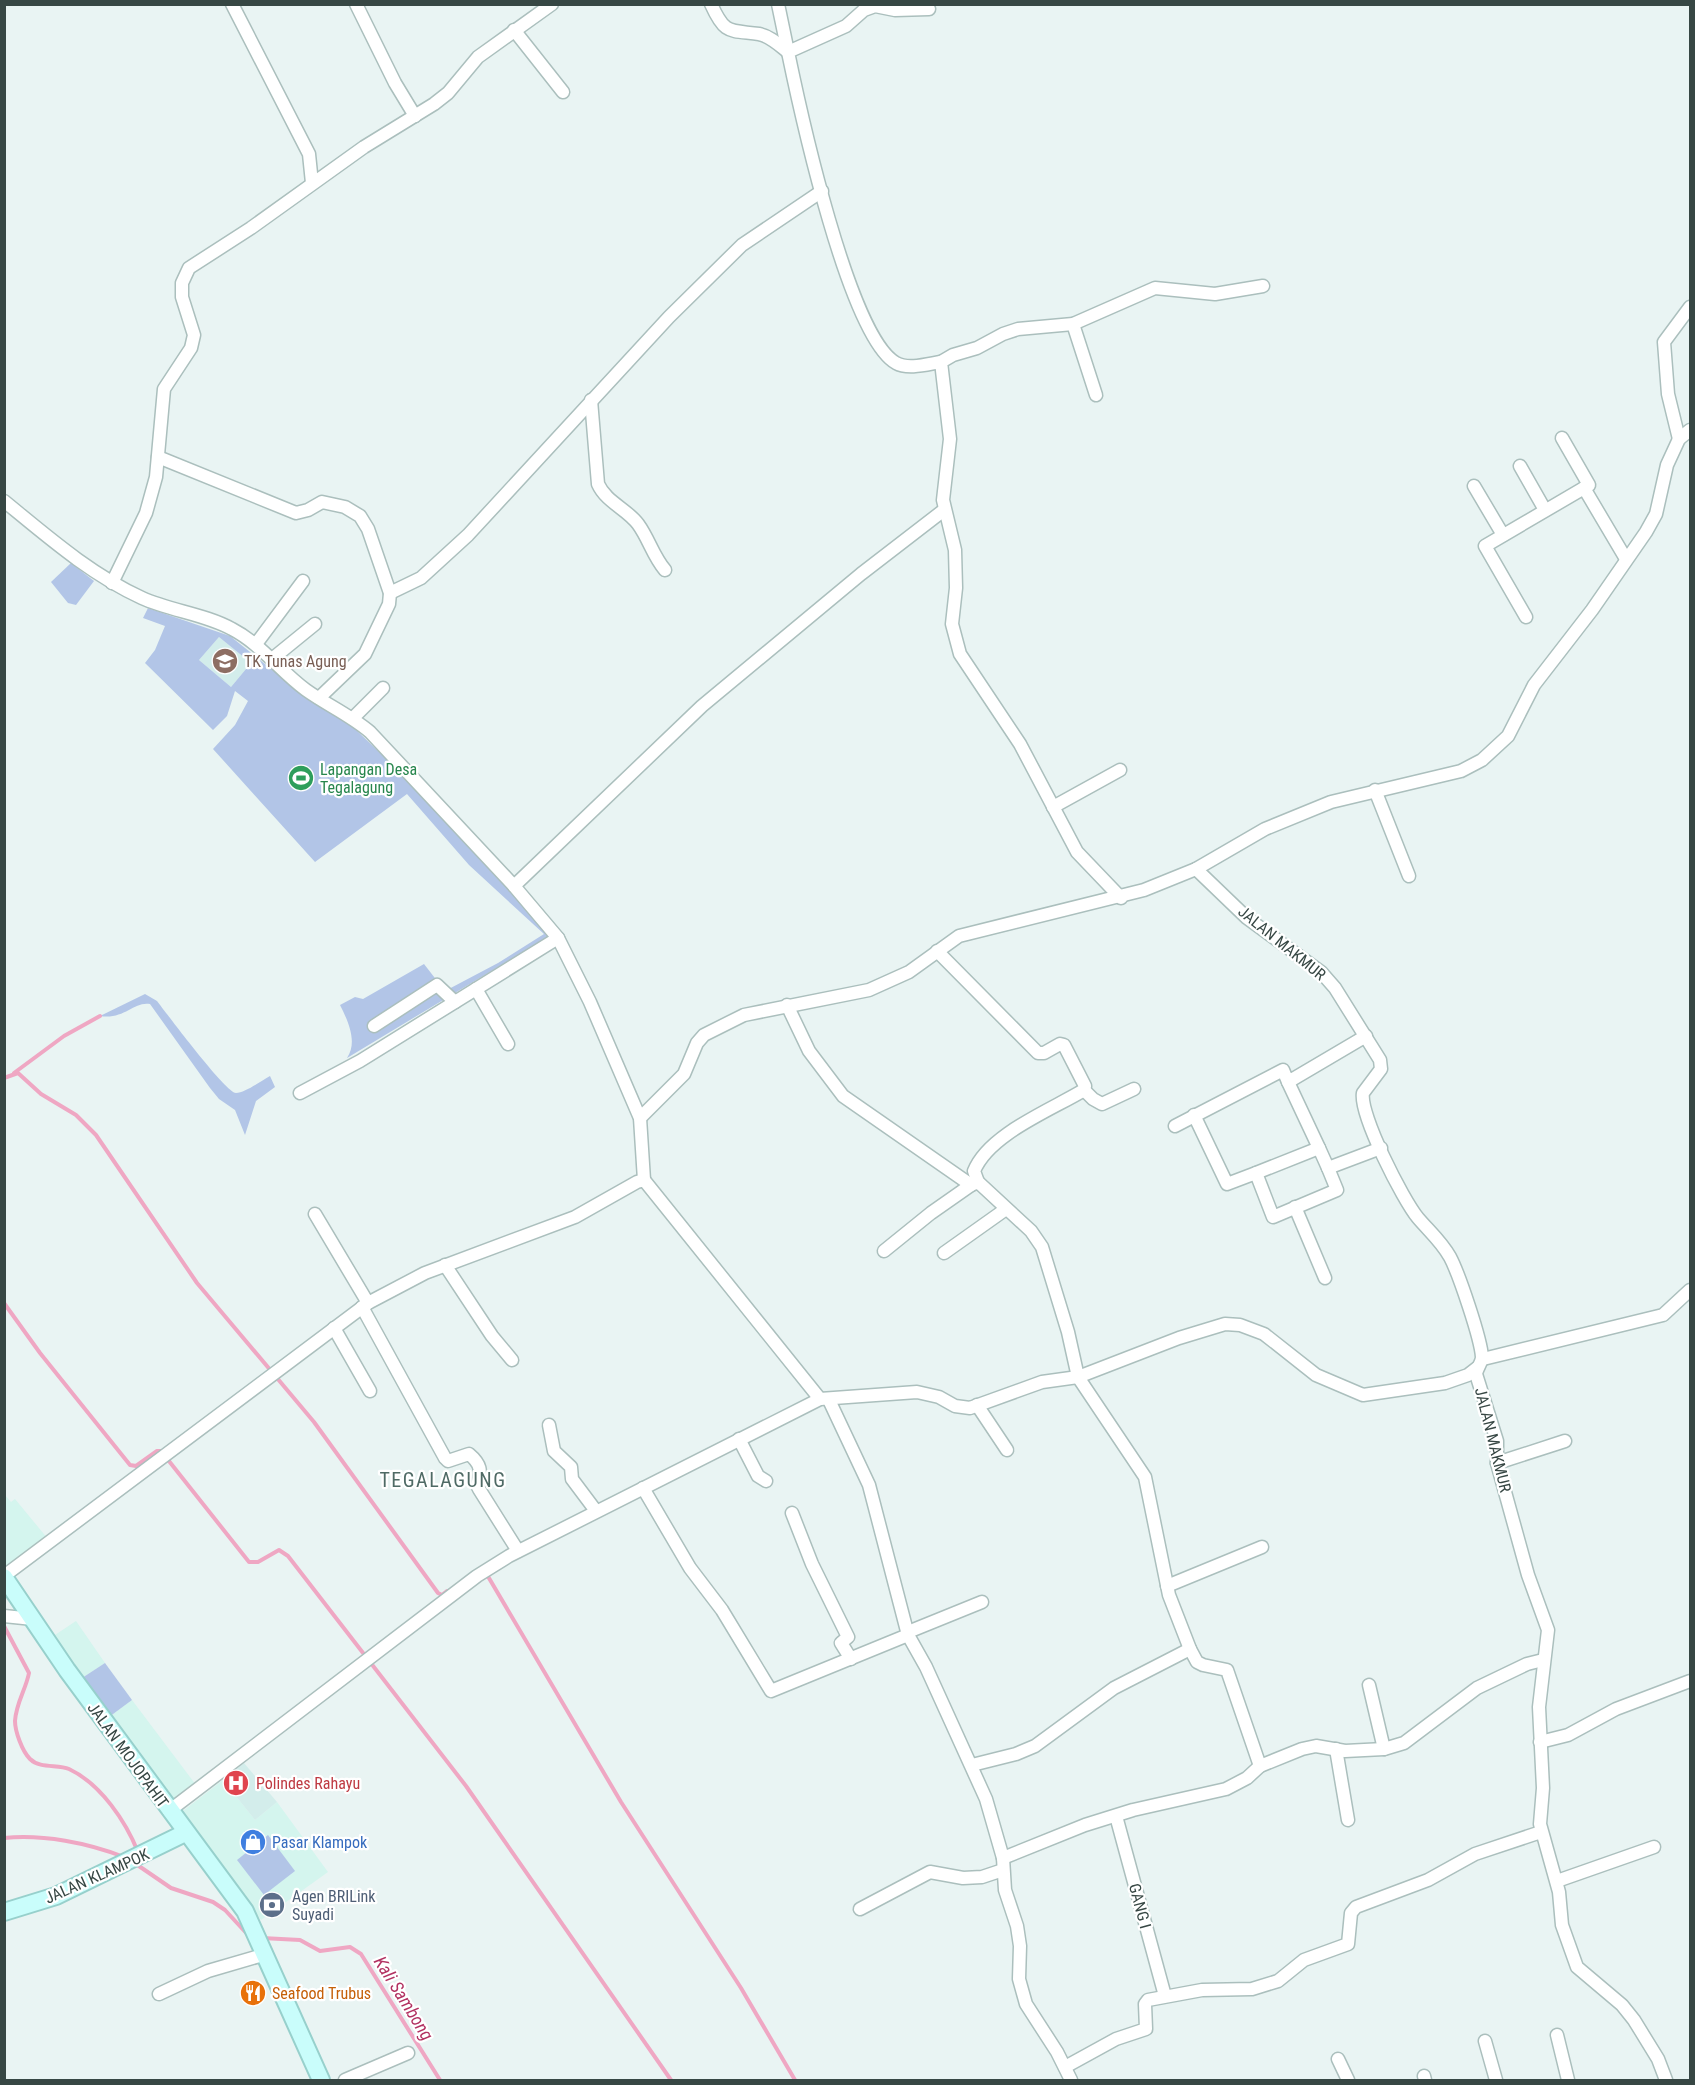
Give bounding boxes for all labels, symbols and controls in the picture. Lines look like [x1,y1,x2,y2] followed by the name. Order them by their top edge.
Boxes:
[210,646,240,676] school or university icon: TK Tunas Agung
[244,652,347,671] place label: TK Tunas Agung
[320,760,417,797] place label: Lapangan Desa Tegalagung
[286,763,316,793] sports icon: Lapangan Desa Tegalagung
[1234,902,1330,984] street label: JALAN MAKMUR
[1471,1386,1515,1495] street label: JALAN MAKMUR
[379,1468,507,1492] district label: TEGALAGUNG
[83,1699,173,1811] street label: JALAN MOJOPAHIT
[221,1768,251,1798] hospital icon: Polindes Rahayu
[256,1774,360,1793] place label: Polindes Rahayu
[238,1827,268,1857] shop icon: Pasar Klampok
[272,1833,368,1852] place label: Pasar Klampok
[42,1844,152,1908] street label: JALAN KLAMPOK
[1125,1881,1155,1931] street label: GANG I
[292,1887,376,1924] place label: Agen BRILink Suyadi
[257,1890,287,1920] bank icon: Agen BRILink Suyadi
[370,1952,438,2044] water label: Kali Sambong
[238,1978,268,2008] restaurant icon: Seafood Trubus
[272,1984,371,2003] place label: Seafood Trubus

